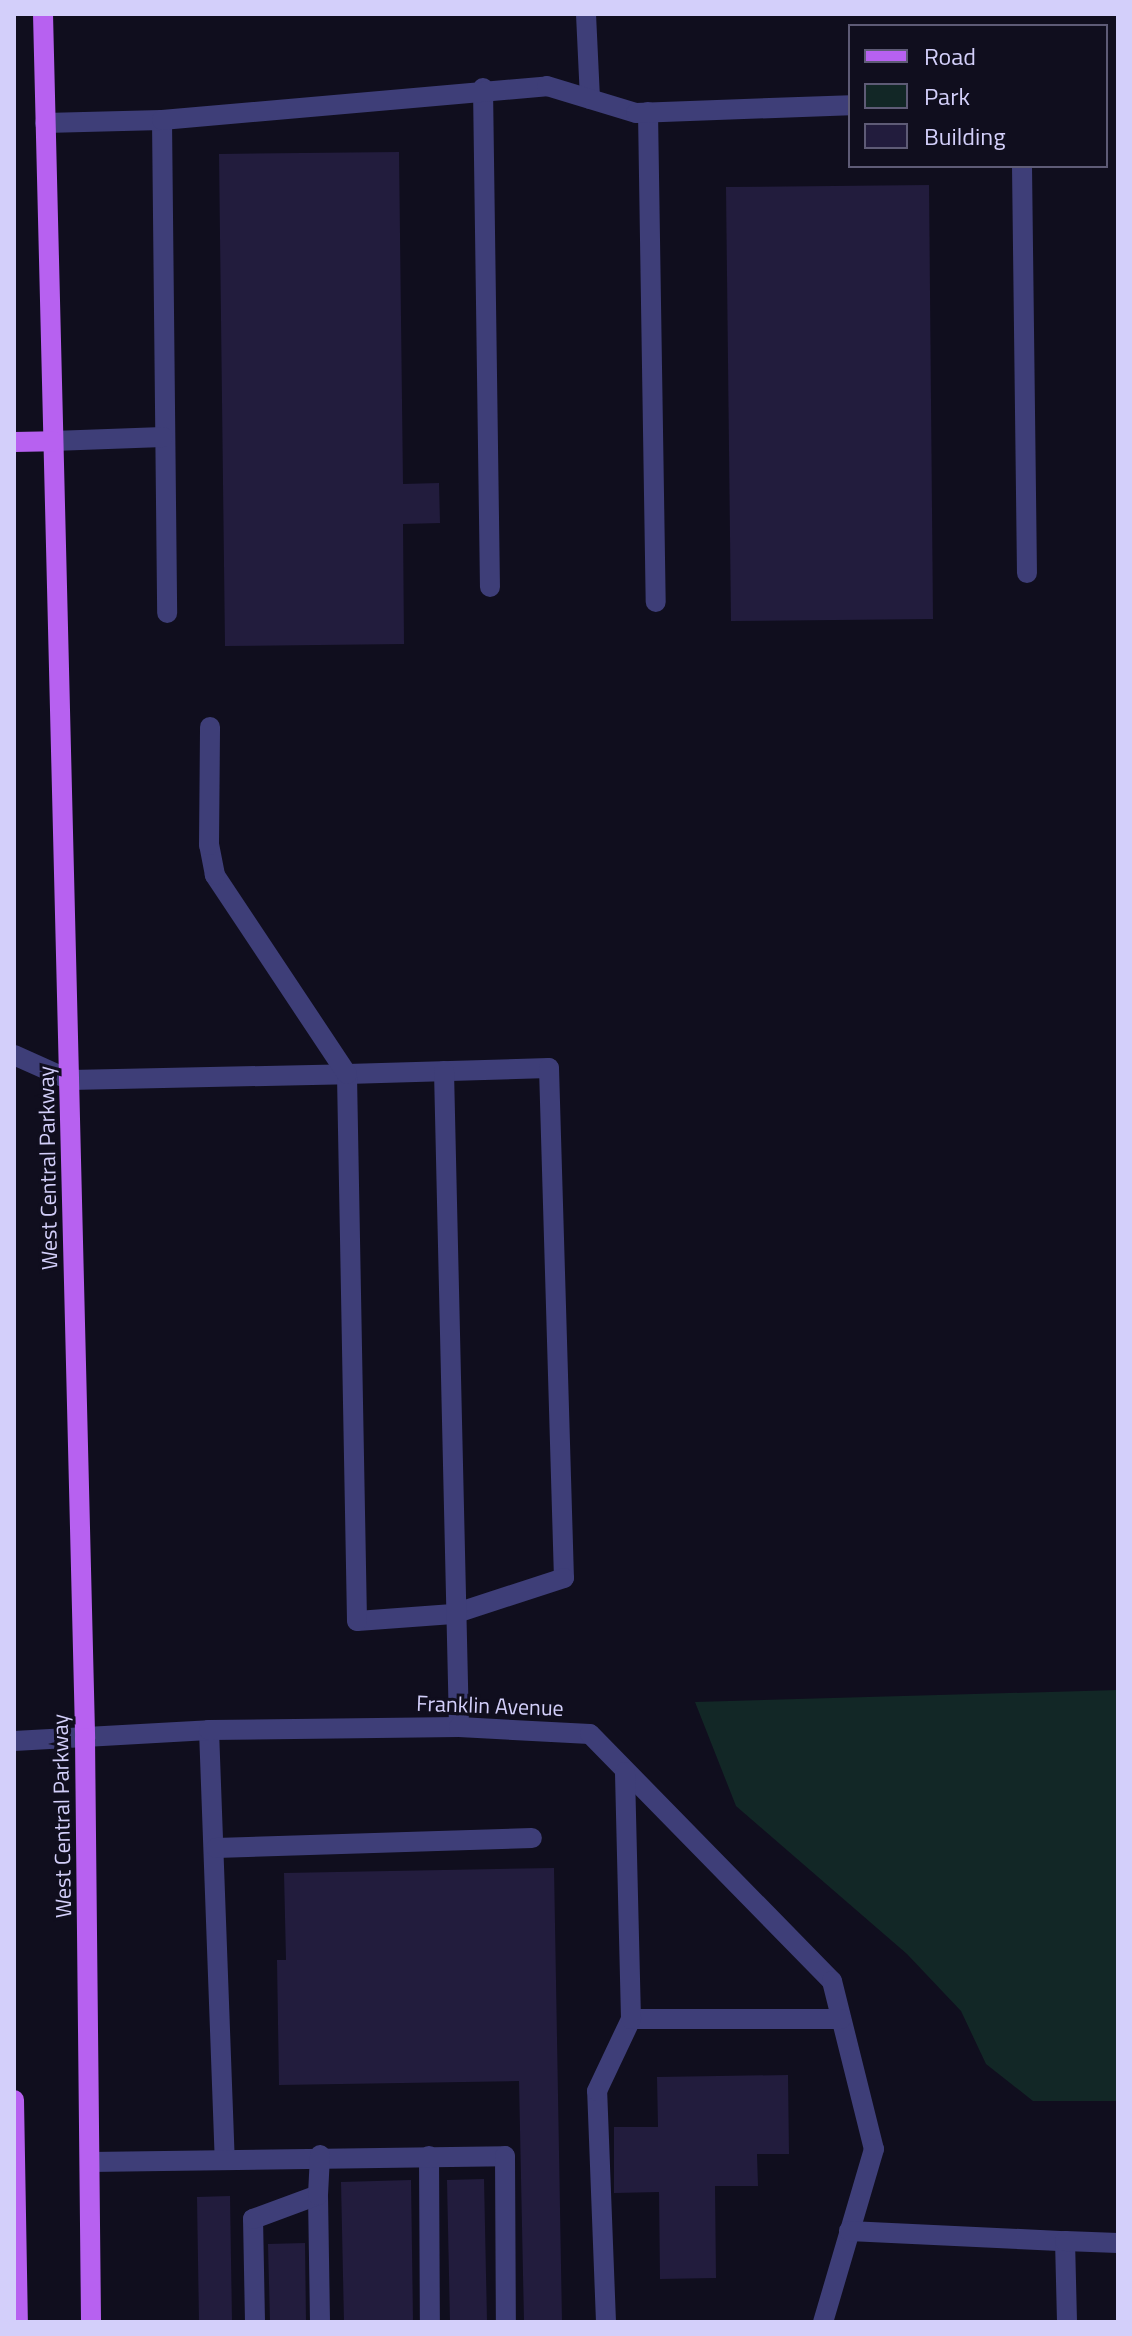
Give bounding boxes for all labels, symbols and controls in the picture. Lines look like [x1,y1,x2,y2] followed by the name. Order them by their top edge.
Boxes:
[848,24,1108,168] legend
[924,38,976,74] text: Road
[924,78,970,114] text: Park
[924,118,1006,154] text: Building
[33,1066,63,1270] street label: West Central Parkway
[416,1690,564,1722] street label: Franklin Avenue
[47,1714,77,1918] street label: West Central Parkway

